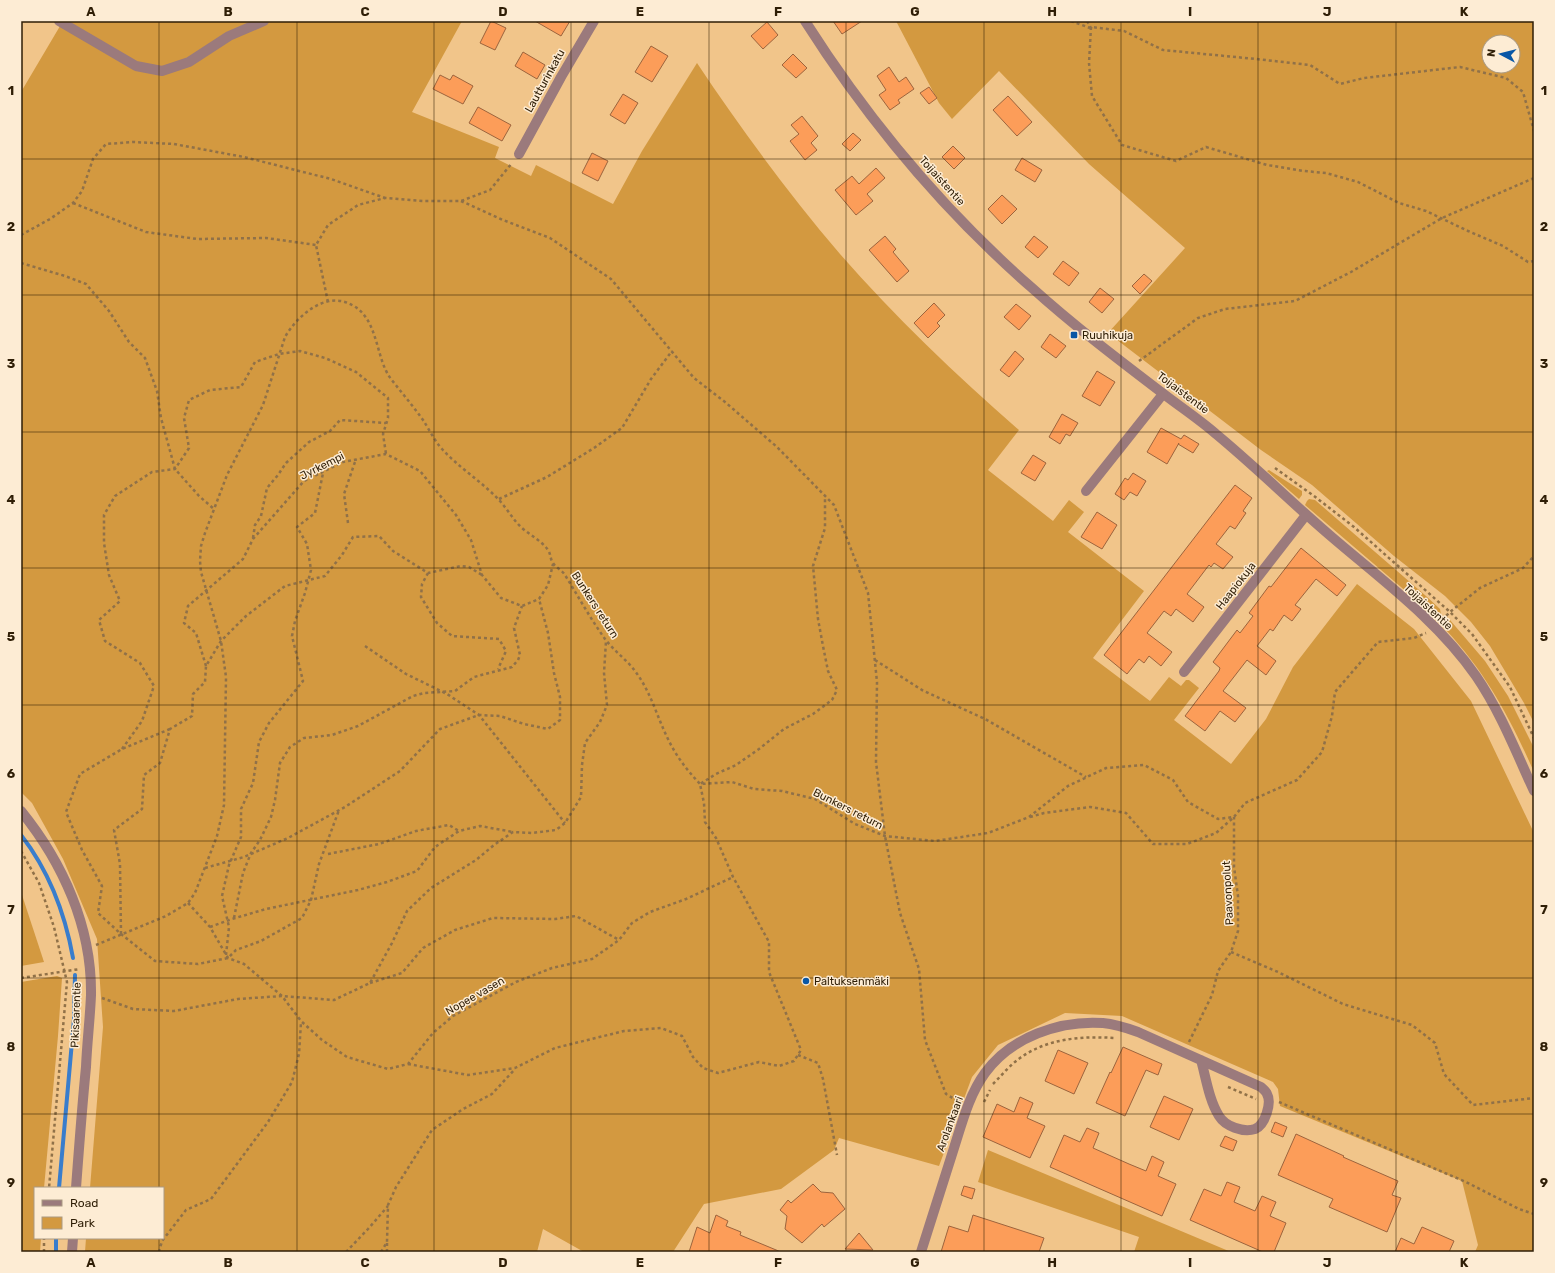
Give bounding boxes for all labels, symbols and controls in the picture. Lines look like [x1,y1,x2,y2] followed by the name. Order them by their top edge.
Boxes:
[86,4,96,19] text: A
[223,4,233,19] text: B
[360,4,370,19] text: C
[498,4,508,19] text: D
[636,4,644,19] text: E
[774,4,782,19] text: F
[910,4,920,19] text: G
[1047,4,1057,19] text: H
[1188,4,1192,19] text: I
[1323,4,1331,19] text: J
[1460,4,1469,19] text: K
[1481,34,1521,74] north arrow
[522,47,568,115] street label: Lautturinkatu
[1485,48,1499,58] text: N
[8,83,14,98] text: 1
[1541,83,1547,98] text: 1
[917,154,967,208] street label: Toijaistentie
[7,219,15,234] text: 2
[1540,219,1548,234] text: 2
[1082,329,1133,342] place label: Ruuhikuja
[1069,330,1079,340] marker: Ruuhikuja
[7,356,16,371] text: 3
[1540,356,1549,371] text: 3
[1154,369,1212,417] street label: Toijaistentie
[298,449,346,483] street label: Jyrkempi
[7,492,16,507] text: 4
[1540,492,1549,507] text: 4
[1213,560,1259,612] street label: Haapiokuja
[569,569,621,641] street label: Bunkers return
[1401,581,1455,633] street label: Toijaistentie
[7,629,15,644] text: 5
[1540,629,1548,644] text: 5
[7,766,16,781] text: 6
[1540,766,1549,781] text: 6
[811,786,885,832] street label: Bunkers return
[1220,860,1236,925] street label: Paavonpolut
[7,902,15,917] text: 7
[1540,902,1548,917] text: 7
[443,974,507,1018] street label: Nopee vasen
[814,975,889,988] place label: Paltuksenmäki
[801,976,811,986] marker: Paltuksenmäki
[68,982,84,1048] street label: Pikisaarentie
[7,1039,16,1054] text: 8
[1540,1039,1549,1054] text: 8
[934,1095,966,1153] street label: Arolankaari
[7,1175,15,1190] text: 9
[1540,1175,1548,1190] text: 9
[34,1187,164,1239] legend
[70,1196,98,1210] text: Road
[70,1216,96,1230] text: Park
[86,1255,96,1270] text: A
[223,1255,233,1270] text: B
[360,1255,370,1270] text: C
[498,1255,508,1270] text: D
[636,1255,644,1270] text: E
[774,1255,782,1270] text: F
[910,1255,920,1270] text: G
[1047,1255,1057,1270] text: H
[1188,1255,1192,1270] text: I
[1323,1255,1331,1270] text: J
[1460,1255,1469,1270] text: K

